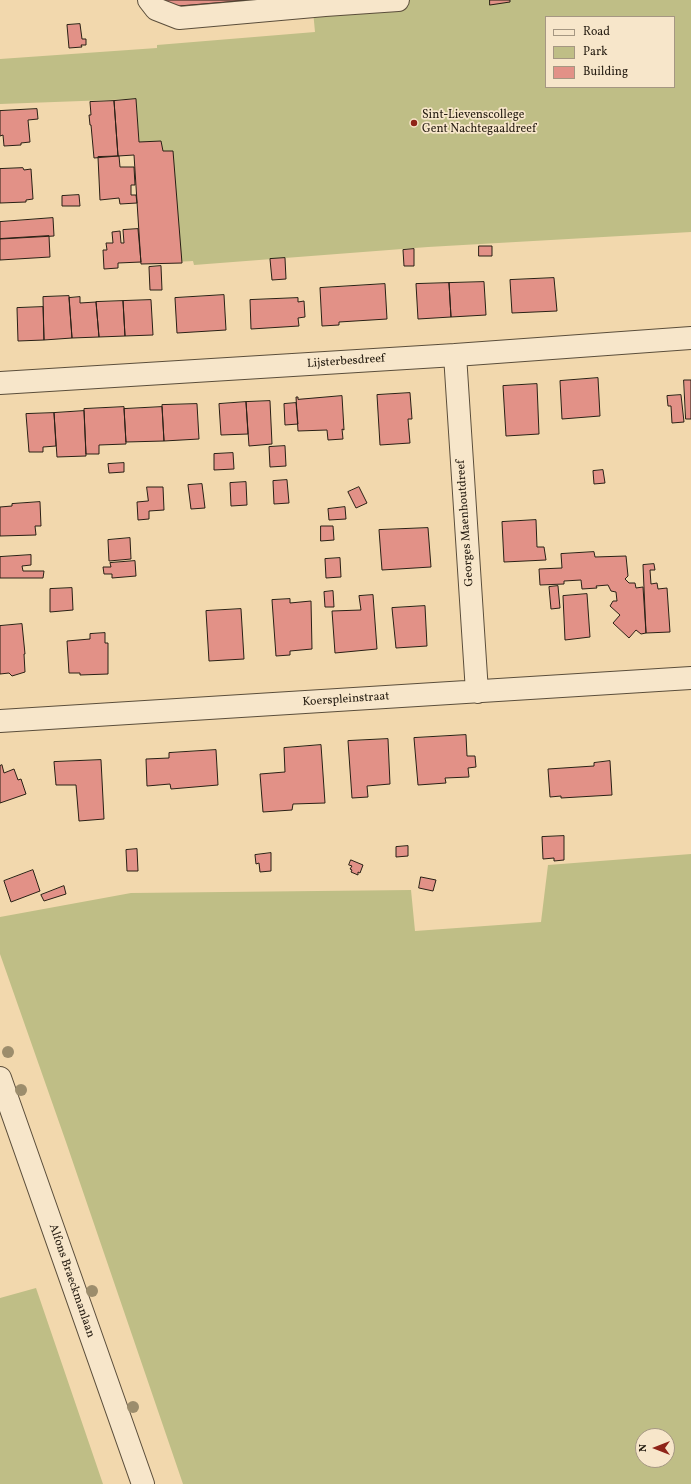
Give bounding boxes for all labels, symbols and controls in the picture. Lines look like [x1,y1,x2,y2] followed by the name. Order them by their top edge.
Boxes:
[545,16,675,88] legend
[583,24,610,40] text: Road
[583,44,608,60] text: Park
[583,64,628,80] text: Building
[422,109,536,137] place label: Sint-Lievenscollege Gent Nachtegaaldreef
[409,118,419,128] marker: Sint-Lievenscollege Gent Nachtegaaldreef
[306,352,386,372] street label: Lijsterbesdreef
[454,459,478,587] street label: Georges Maenhoutdreef
[302,690,390,710] street label: Koerspleinstraat
[45,1222,97,1340] street label: Alfons Braeckmanlaan
[635,1428,675,1468] north arrow
[636,1444,651,1452] text: N

